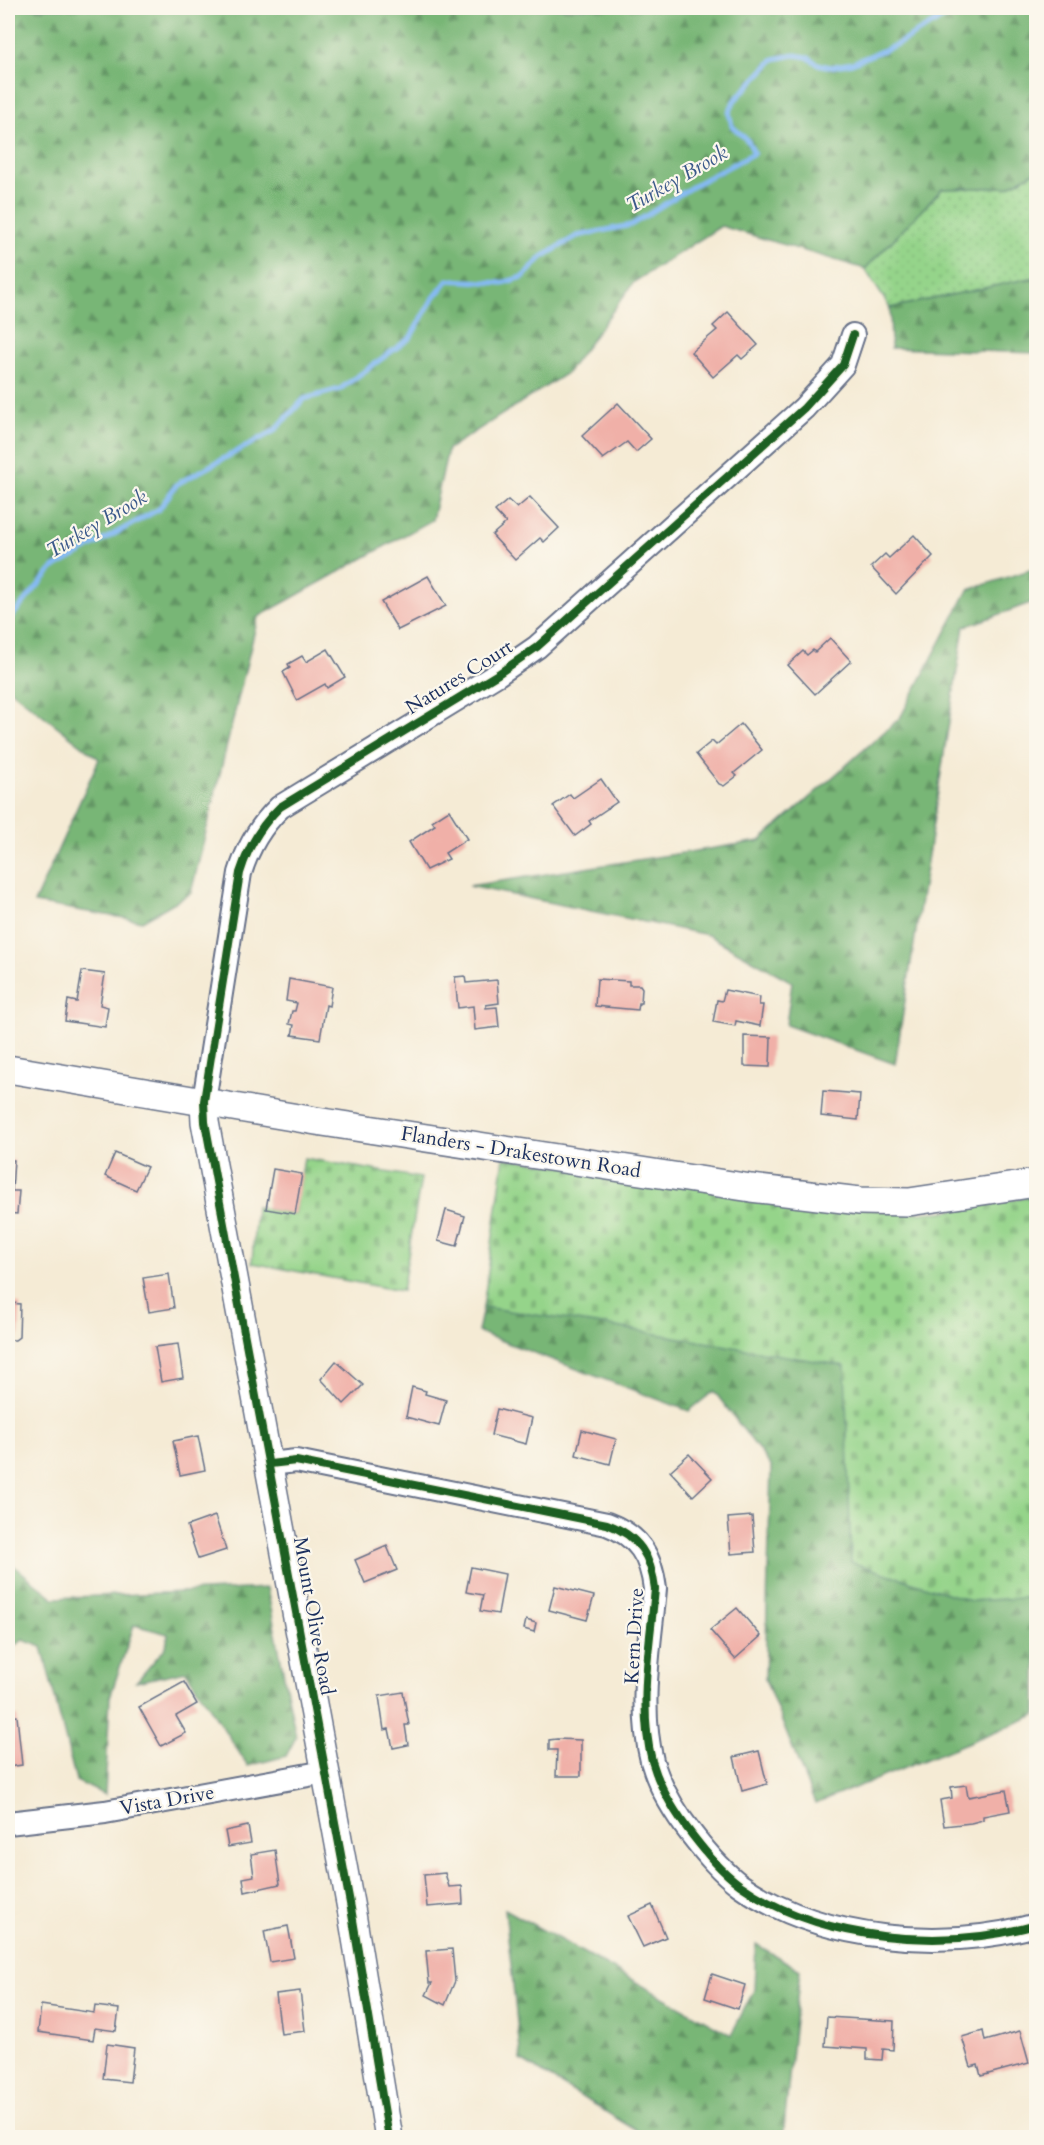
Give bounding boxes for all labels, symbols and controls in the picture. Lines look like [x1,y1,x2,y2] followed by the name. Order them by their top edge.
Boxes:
[621,138,734,220] water label: Turkey Brook
[41,482,153,565] water label: Turkey Brook
[400,633,519,721] street label: Natures Court
[399,1120,643,1184] street label: Flanders - Drakestown Road
[287,1535,341,1698] street label: Mount Olive Road
[618,1587,650,1685] street label: Kern Drive
[118,1778,216,1822] street label: Vista Drive

